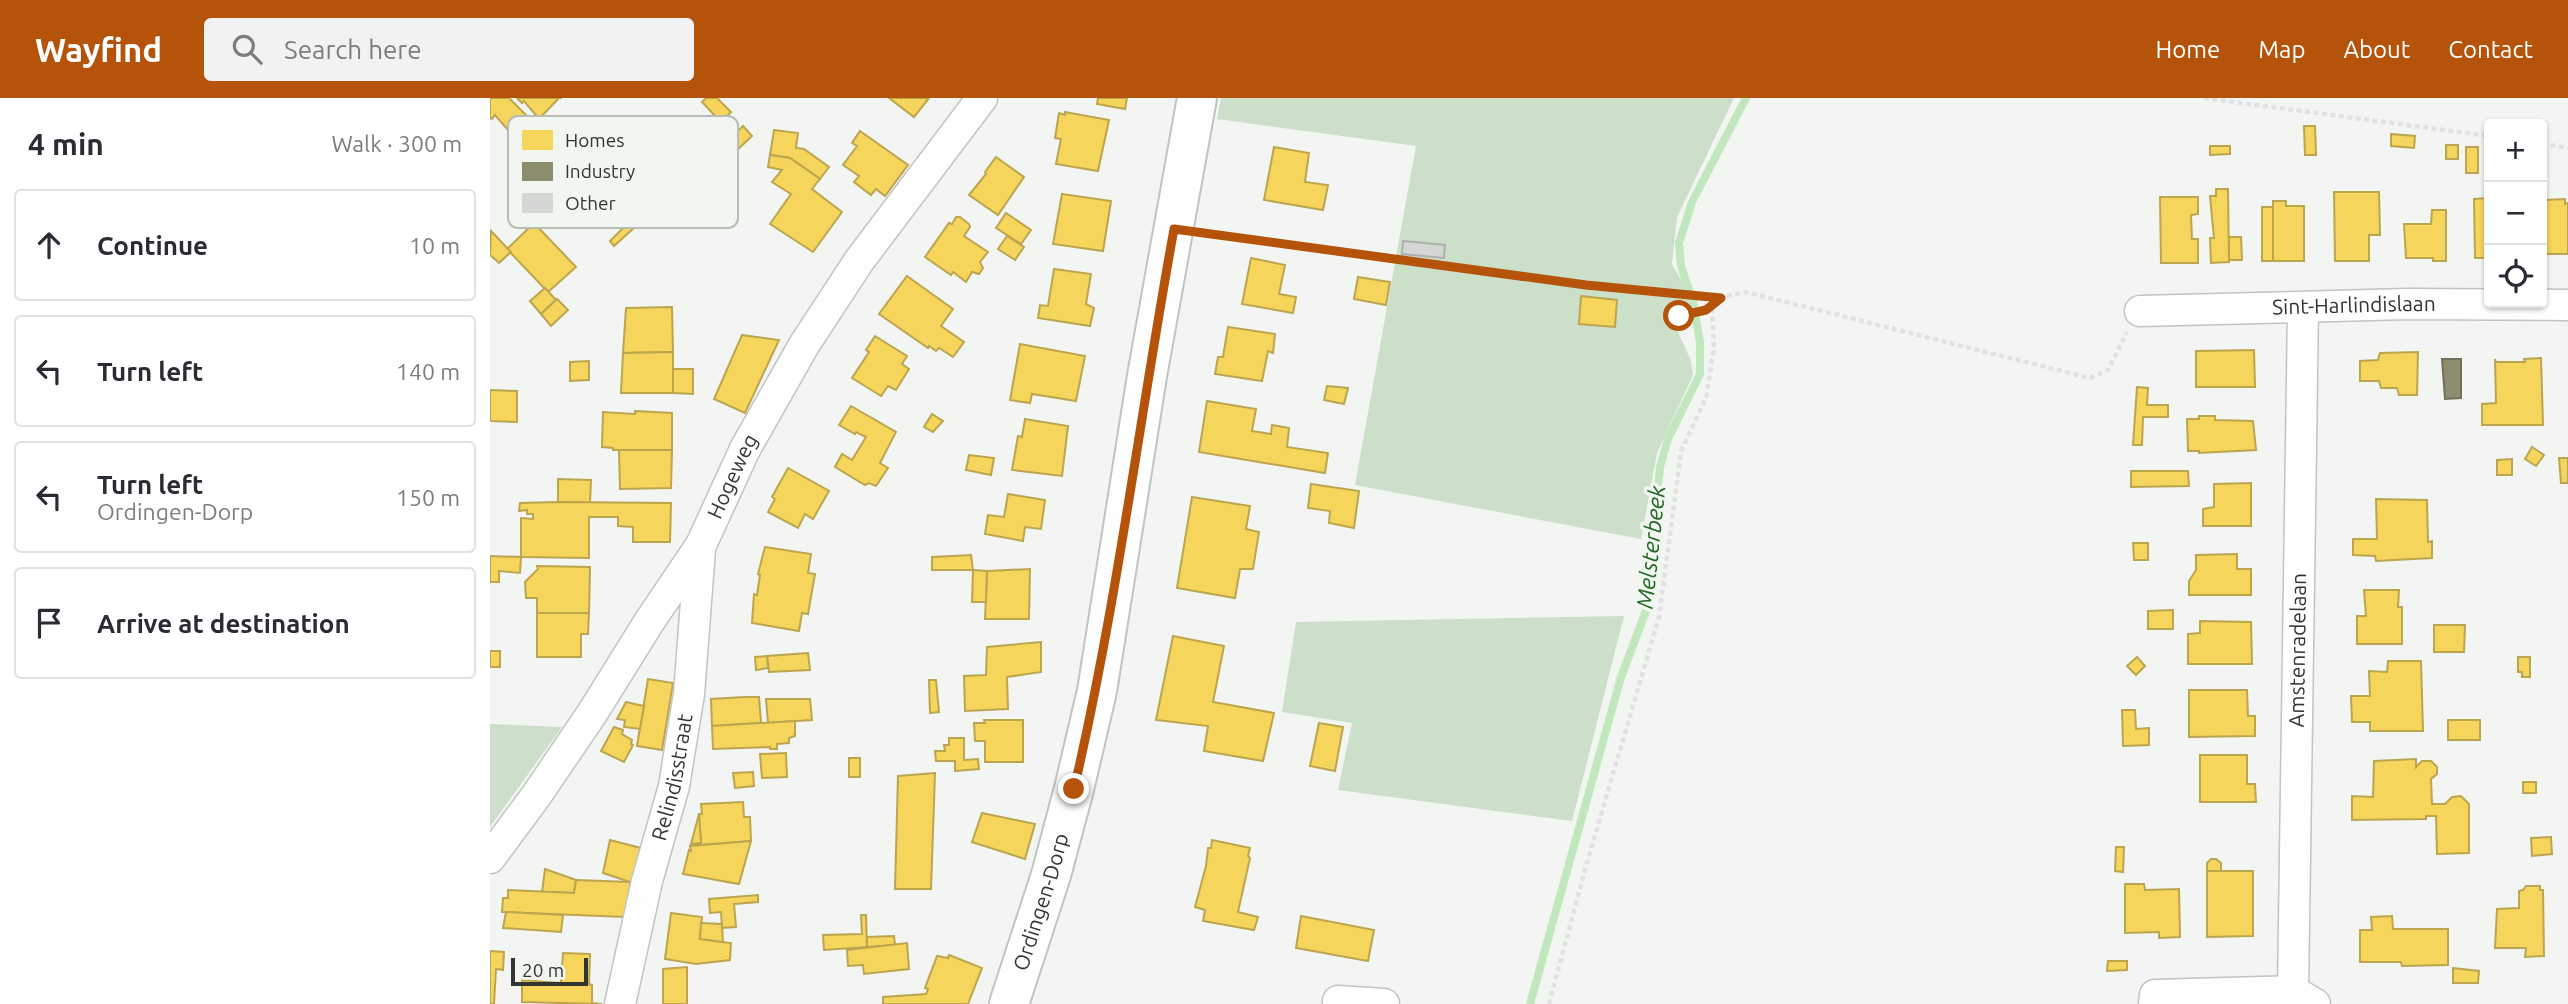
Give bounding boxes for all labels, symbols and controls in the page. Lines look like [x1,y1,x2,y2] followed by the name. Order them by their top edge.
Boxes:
[204,18,694,81] search box
[228,30,266,68] icon: search
[35,31,162,68] text: Wayfind
[284,35,422,64] text: Search here
[2155,36,2220,63] text: Home
[2258,36,2305,63] text: Map
[2343,36,2410,63] text: About
[2448,36,2533,63] text: Contact
[508,116,738,228] legend
[2484,119,2547,308] map controls
[2484,119,2547,182] button: +
[28,127,104,161] text: 4 min
[565,129,625,151] text: Homes
[331,131,462,156] text: Walk · 300 m
[565,160,635,182] text: Industry
[2484,182,2547,245] button: −
[565,192,616,214] text: Other
[30,226,68,264] icon: ahead
[97,231,208,260] text: Continue
[409,233,460,258] text: 10 m
[2484,245,2547,308] button: locate
[2272,291,2436,319] street label: Sint-Harlindislaan
[1663,300,1694,331] route start
[30,352,68,390] icon: left
[97,357,203,386] text: Turn left
[396,359,460,384] text: 140 m
[702,429,762,522] street label: Hogeweg
[97,470,203,499] text: Turn left
[30,478,68,516] icon: left
[1632,484,1669,610] water label: Melsterbeek
[396,485,460,510] text: 150 m
[97,499,253,524] text: Ordingen-Dorp
[2284,573,2310,727] street label: Amstenradelaan
[30,604,68,642] icon: arrive
[97,609,350,638] text: Arrive at destination
[646,712,697,843] street label: Relindisstraat
[1058,773,1089,804] route end
[1008,830,1073,974] street label: Ordingen-Dorp
[511,955,588,987] scale bar
[522,959,564,981] text: 20 m

